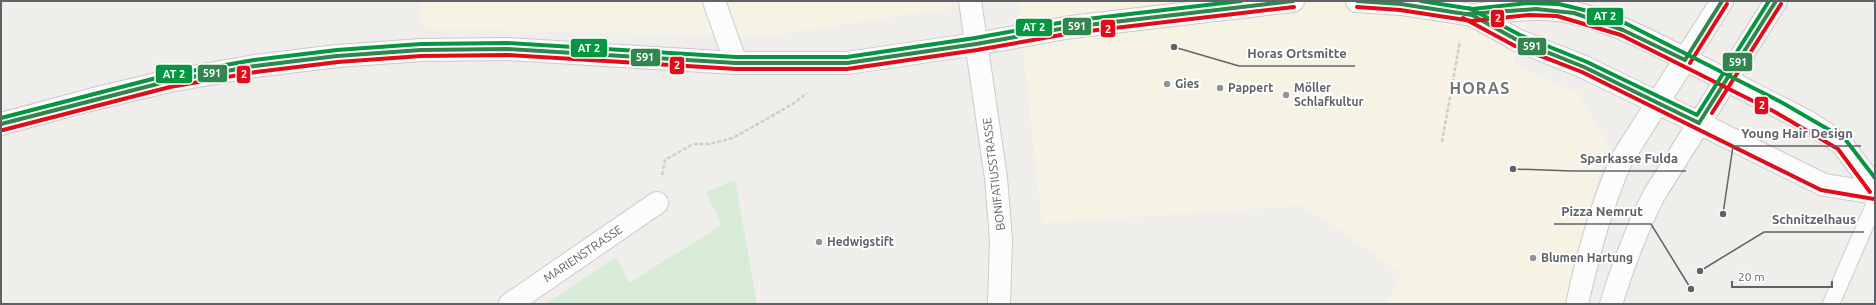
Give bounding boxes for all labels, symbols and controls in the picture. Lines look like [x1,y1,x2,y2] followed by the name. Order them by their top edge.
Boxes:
[1586,7,1624,26] line badge: AT 2
[1490,9,1505,28] line badge: 2
[1594,10,1616,22] text: AT 2
[1495,12,1501,24] text: 2
[1062,17,1092,36] line badge: 591
[1015,18,1053,37] line badge: AT 2
[1100,19,1116,38] line badge: 2
[1068,20,1086,32] text: 591
[1023,21,1045,33] text: AT 2
[1105,23,1111,35] text: 2
[1517,37,1547,56] line badge: 591
[570,38,608,58] line badge: AT 2
[1523,40,1541,52] text: 591
[1239,41,1355,66] callout: Horas Ortsmitte
[578,42,600,54] text: AT 2
[1247,46,1347,60] text: Horas Ortsmitte
[630,48,661,67] line badge: 591
[636,51,654,63] text: 591
[1722,52,1753,72] line badge: 591
[669,56,685,75] line badge: 2
[1729,56,1747,68] text: 591
[674,59,680,71] text: 2
[155,64,193,84] line badge: AT 2
[197,64,228,83] line badge: 591
[236,65,251,84] line badge: 2
[203,67,221,79] text: 591
[163,68,185,80] text: AT 2
[241,68,247,80] text: 2
[1175,77,1200,90] place label: Gies
[1162,79,1172,89] marker: Gies
[1450,79,1510,97] district label: HORAS
[1228,81,1273,94] place label: Pappert
[1294,81,1363,108] place label: Möller Schlafkultur
[1215,83,1225,93] marker: Pappert
[1281,90,1291,100] marker: Möller Schlafkultur
[1754,96,1769,115] line badge: 2
[1759,99,1765,111] text: 2
[980,116,1007,231] street label: BONIFATIUSSTRASSE
[1733,121,1861,146] callout: Young Hair Design
[1741,126,1853,140] text: Young Hair Design
[1572,146,1686,171] callout: Sparkasse Fulda
[1580,151,1678,165] text: Sparkasse Fulda
[1554,199,1651,224] callout: Pizza Nemrut
[1561,204,1643,218] text: Pizza Nemrut
[1764,207,1864,232] callout: Schnitzelhaus
[1772,212,1856,226] text: Schnitzelhaus
[541,222,625,285] street label: MARIENSTRASSE
[827,235,894,248] place label: Hedwigstift
[814,237,824,247] marker: Hedwigstift
[1541,251,1633,264] place label: Blumen Hartung
[1528,253,1538,263] marker: Blumen Hartung
[1732,263,1832,289] scale bar
[1738,270,1765,283] text: 20 m

